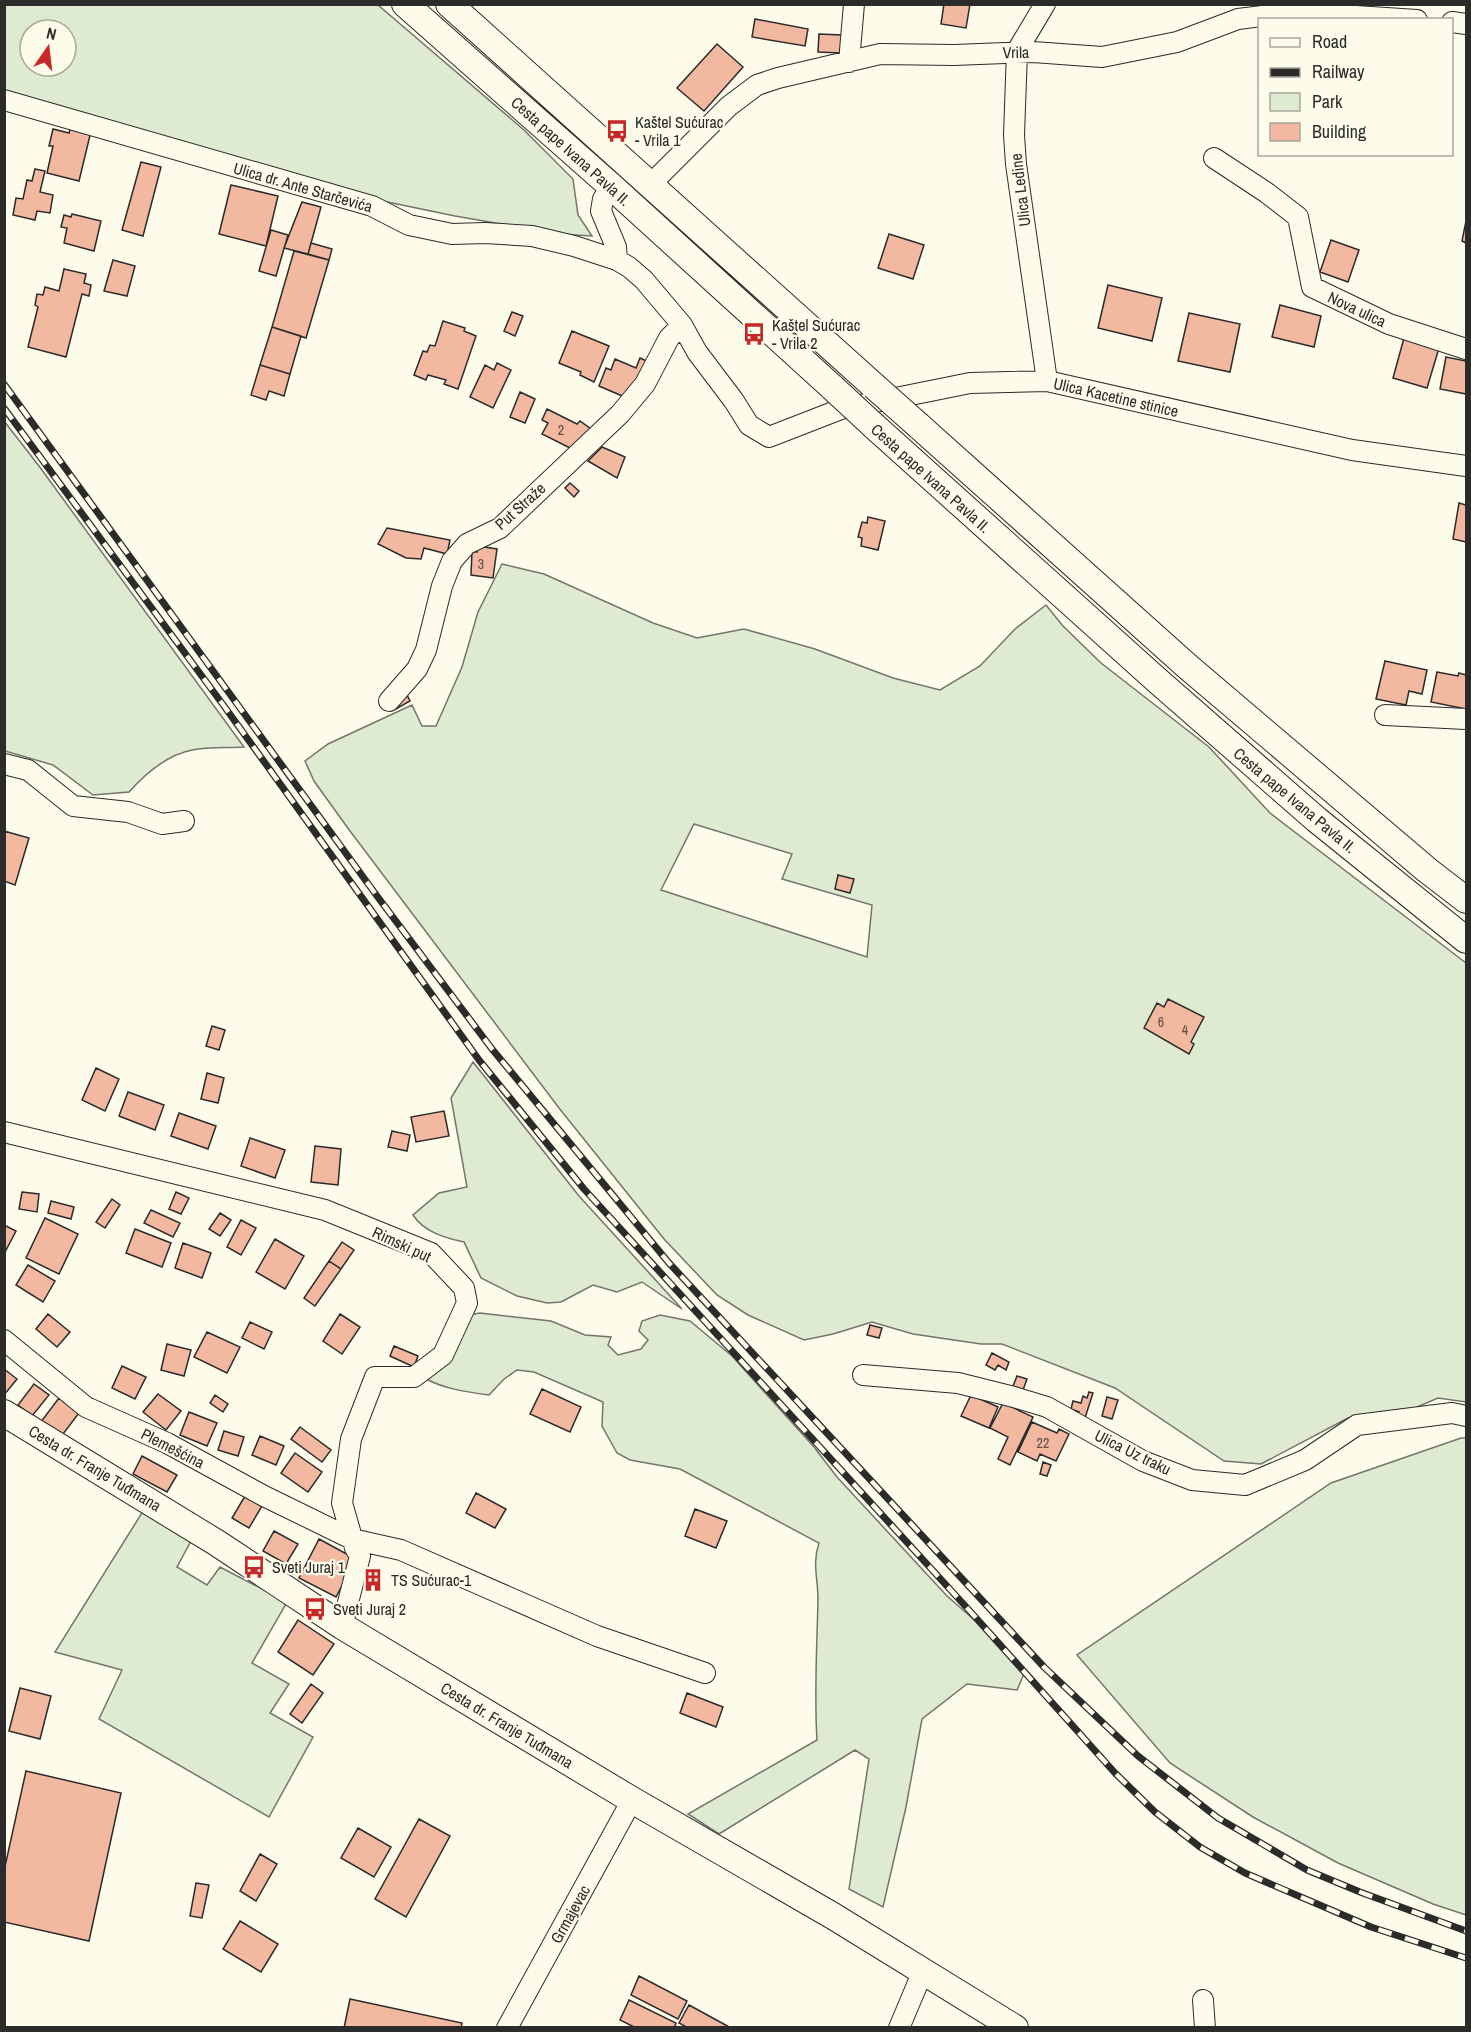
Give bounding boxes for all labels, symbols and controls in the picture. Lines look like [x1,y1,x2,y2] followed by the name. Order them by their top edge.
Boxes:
[18,18,78,78] north arrow
[1258,18,1453,156] legend
[44,22,59,45] text: N
[1312,29,1347,54] text: Road
[1003,41,1030,63] street label: Vrila
[1312,59,1365,84] text: Railway
[1312,89,1343,114] text: Park
[506,91,636,211] street label: Cesta pape Ivana Pavla II.
[635,111,724,151] place label: Kaštel Sućurac - Vrila 1
[604,118,630,144] bus stop icon: Kaštel Sućurac - Vrila 1
[1312,119,1367,144] text: Building
[1005,152,1035,228] street label: Ulica Ledine
[231,157,376,218] street label: Ulica dr. Ante Starčevića
[1324,286,1390,332] street label: Nova ulica
[772,314,861,354] place label: Kaštel Sućurac - Vrila 2
[741,321,767,347] bus stop icon: Kaštel Sućurac - Vrila 2
[1051,372,1181,422] street label: Ulica Kacetine stinice
[866,418,996,538] street label: Cesta pape Ivana Pavla II.
[558,421,564,439] house number: 2
[490,477,550,535] street label: Put Straže
[478,555,484,573] house number: 3
[1229,742,1361,858] street label: Cesta pape Ivana Pavla II.
[1158,1013,1164,1031] house number: 6
[1182,1021,1189,1039] house number: 4
[369,1221,435,1267] street label: Rimski put
[25,1420,166,1517] street label: Cesta dr. Franje Tuđmana
[137,1423,209,1474] street label: Plemešćina
[1091,1424,1175,1480] street label: Ulica Uz traku
[1037,1434,1049,1452] house number: 22
[241,1554,267,1580] bus stop icon: Sveti Juraj 1
[272,1556,346,1578] place label: Sveti Juraj 1
[360,1567,386,1593] building icon: TS Sućurac-1
[391,1569,472,1591] place label: TS Sućurac-1
[302,1596,328,1622] bus stop icon: Sveti Juraj 2
[333,1598,406,1620] place label: Sveti Juraj 2
[437,1677,578,1774] street label: Cesta dr. Franje Tuđmana
[545,1881,595,1947] street label: Grmajevac

